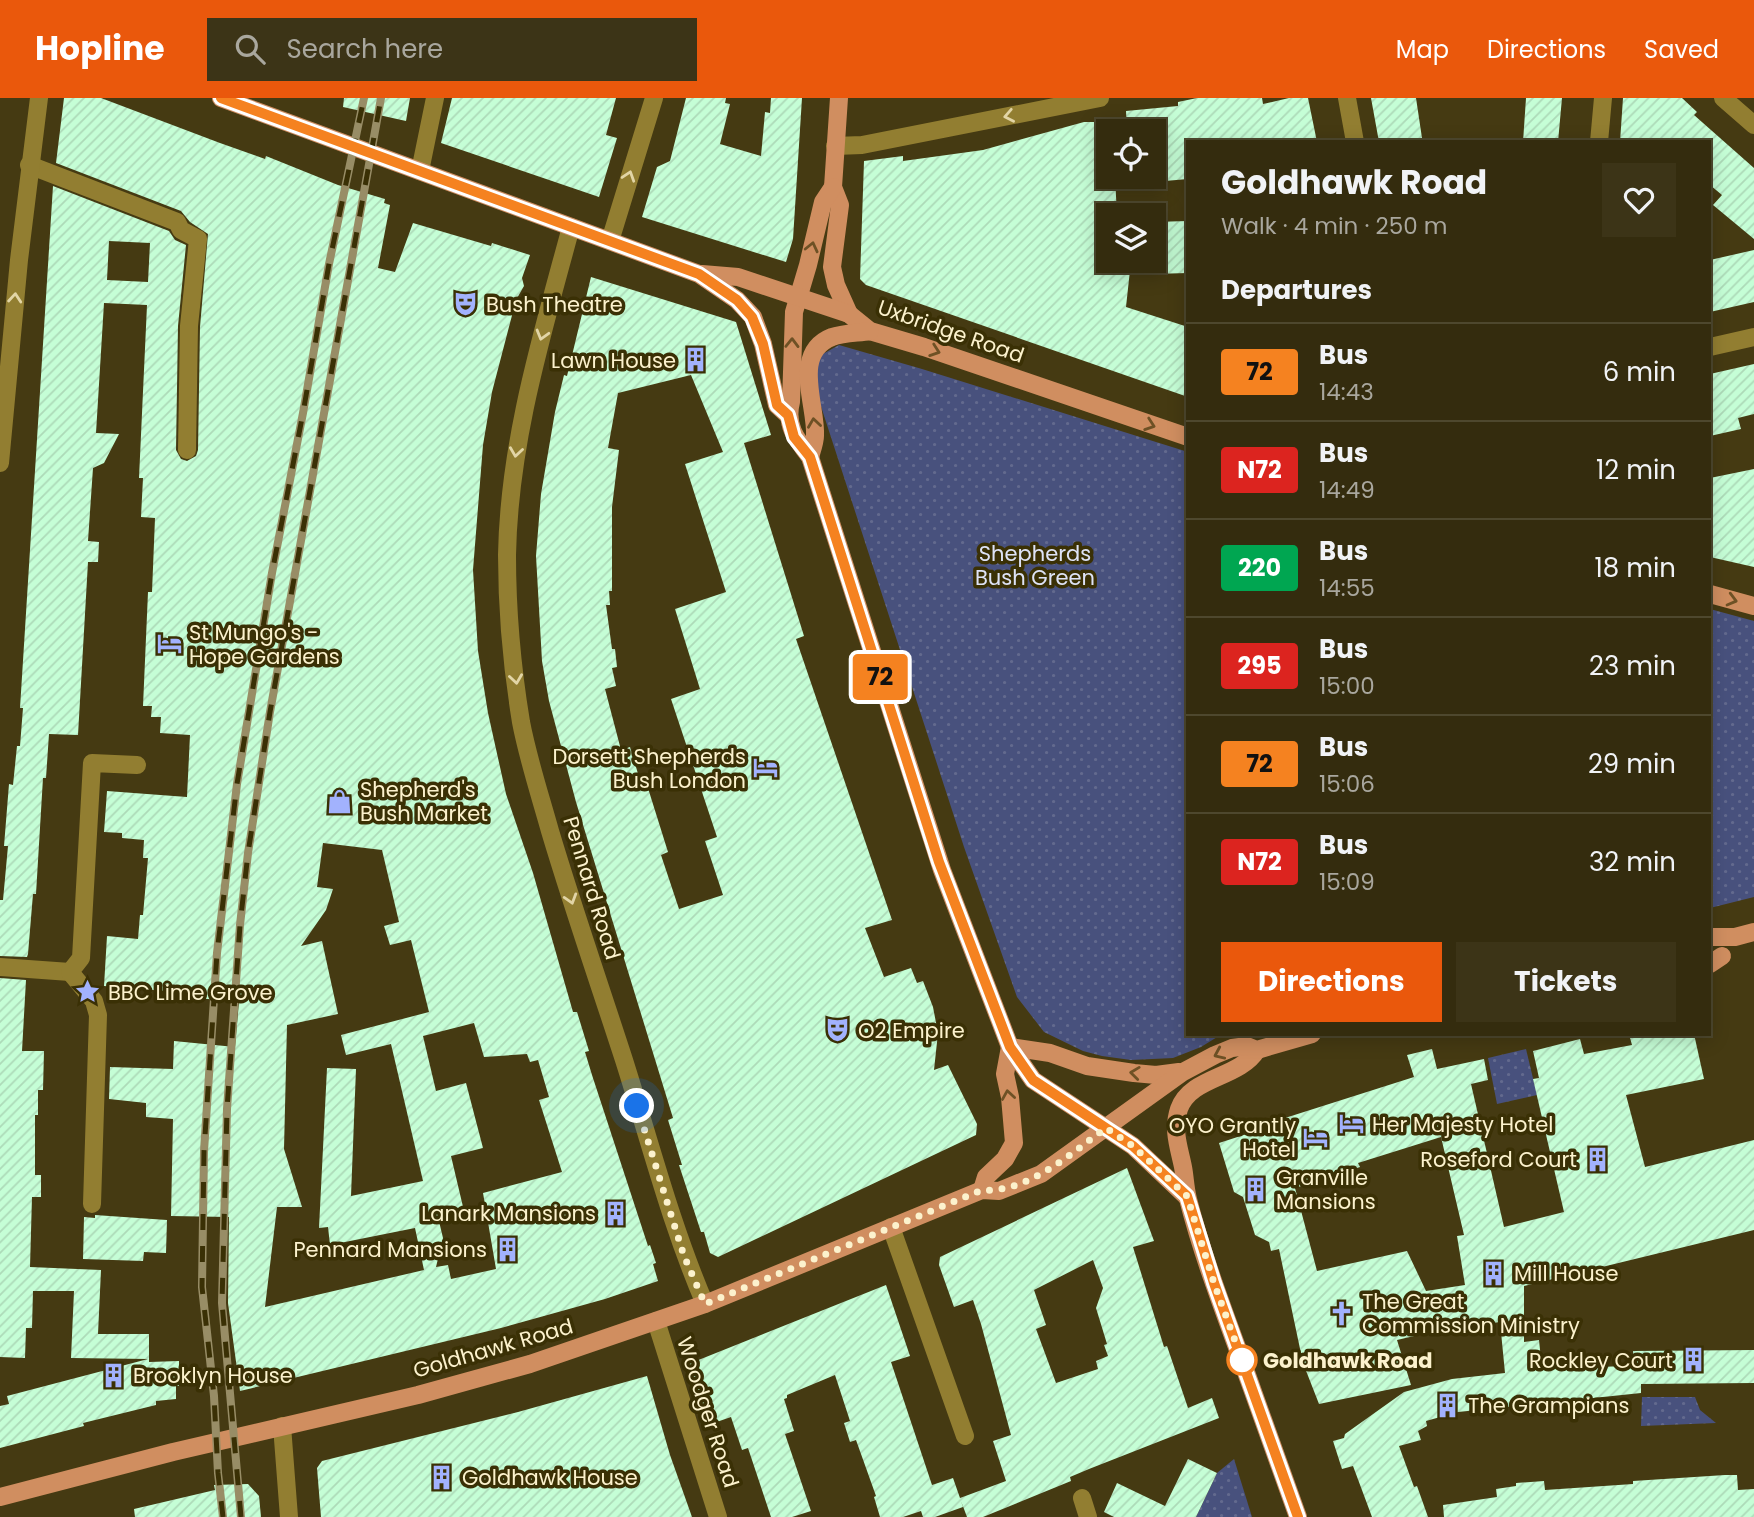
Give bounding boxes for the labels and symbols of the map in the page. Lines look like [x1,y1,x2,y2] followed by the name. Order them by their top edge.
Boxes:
[1003,107,1015,122] one-way arrow
[621,170,636,182] one-way arrow
[804,241,818,253] one-way arrow
[452,290,480,318] theatre icon: Bush Theatre
[486,290,623,319] place label: Bush Theatre
[8,292,23,304] one-way arrow
[874,292,1028,370] street label: Uxbridge Road
[535,329,550,341] one-way arrow
[785,337,800,348] one-way arrow
[928,343,940,357] one-way arrow
[551,346,676,375] place label: Lawn House
[682,346,710,374] building icon: Lawn House
[806,417,821,429] one-way arrow
[1144,417,1156,431] one-way arrow
[509,446,524,458] one-way arrow
[975,539,1095,592] park label: Shepherds Bush Green
[1726,592,1738,606] one-way arrow
[189,618,340,671] place label: St Mungo's - Hope Gardens
[155,630,183,658] hotel icon: St Mungo's - Hope Gardens
[848,654,912,700] line badge: 72
[508,673,523,685] one-way arrow
[553,742,746,795] place label: Dorsett Shepherds Bush London
[752,754,780,782] hotel icon: Dorsett Shepherds Bush London
[360,775,488,828] place label: Shepherd's Bush Market
[326,787,354,815] shop icon: Shepherd's Bush Market
[556,813,628,963] street label: Pennard Road
[562,893,577,905] one-way arrow
[74,978,102,1006] place icon: BBC Lime Grove
[108,978,272,1007] place label: BBC Lime Grove
[824,1016,852,1044] theatre icon: O2 Empire
[858,1016,965,1045] place label: O2 Empire
[1214,1046,1226,1060] one-way arrow
[1129,1065,1141,1080] one-way arrow
[619,1088,654,1123] your location
[1001,1089,1016,1101] one-way arrow
[1338,1110,1366,1138] hotel icon: Her Majesty Hotel
[1372,1110,1553,1139] place label: Her Majesty Hotel
[1169,1111,1296,1164] place label: OYO Grantly Hotel
[1302,1123,1330,1151] hotel icon: OYO Grantly Hotel
[1420,1145,1577,1174] place label: Roseford Court
[1583,1145,1611,1173] building icon: Roseford Court
[1276,1163,1376,1216] place label: Granville Mansions
[1242,1175,1270,1203] building icon: Granville Mansions
[421,1199,596,1228] place label: Lanark Mansions
[602,1199,630,1227] building icon: Lanark Mansions
[293,1235,487,1264] place label: Pennard Mansions
[493,1235,521,1263] building icon: Pennard Mansions
[1480,1259,1508,1287] building icon: Mill House
[1514,1259,1619,1288] place label: Mill House
[1362,1287,1580,1340] place label: The Great Commission Ministry
[1328,1299,1356,1327] church icon: The Great Commission Ministry
[410,1311,576,1385] street label: Goldhawk Road
[670,1333,746,1491] street label: Woodger Road
[1227,1345,1257,1375] marker: Goldhawk Road
[1263,1346,1432,1375] place label: Goldhawk Road
[1529,1346,1673,1375] place label: Rockley Court
[1679,1346,1707,1374] building icon: Rockley Court
[99,1361,127,1389] building icon: Brooklyn House
[133,1361,293,1390] place label: Brooklyn House
[1434,1391,1462,1419] building icon: The Grampians
[1468,1391,1629,1420] place label: The Grampians
[428,1463,456,1491] building icon: Goldhawk House
[462,1463,638,1492] place label: Goldhawk House

